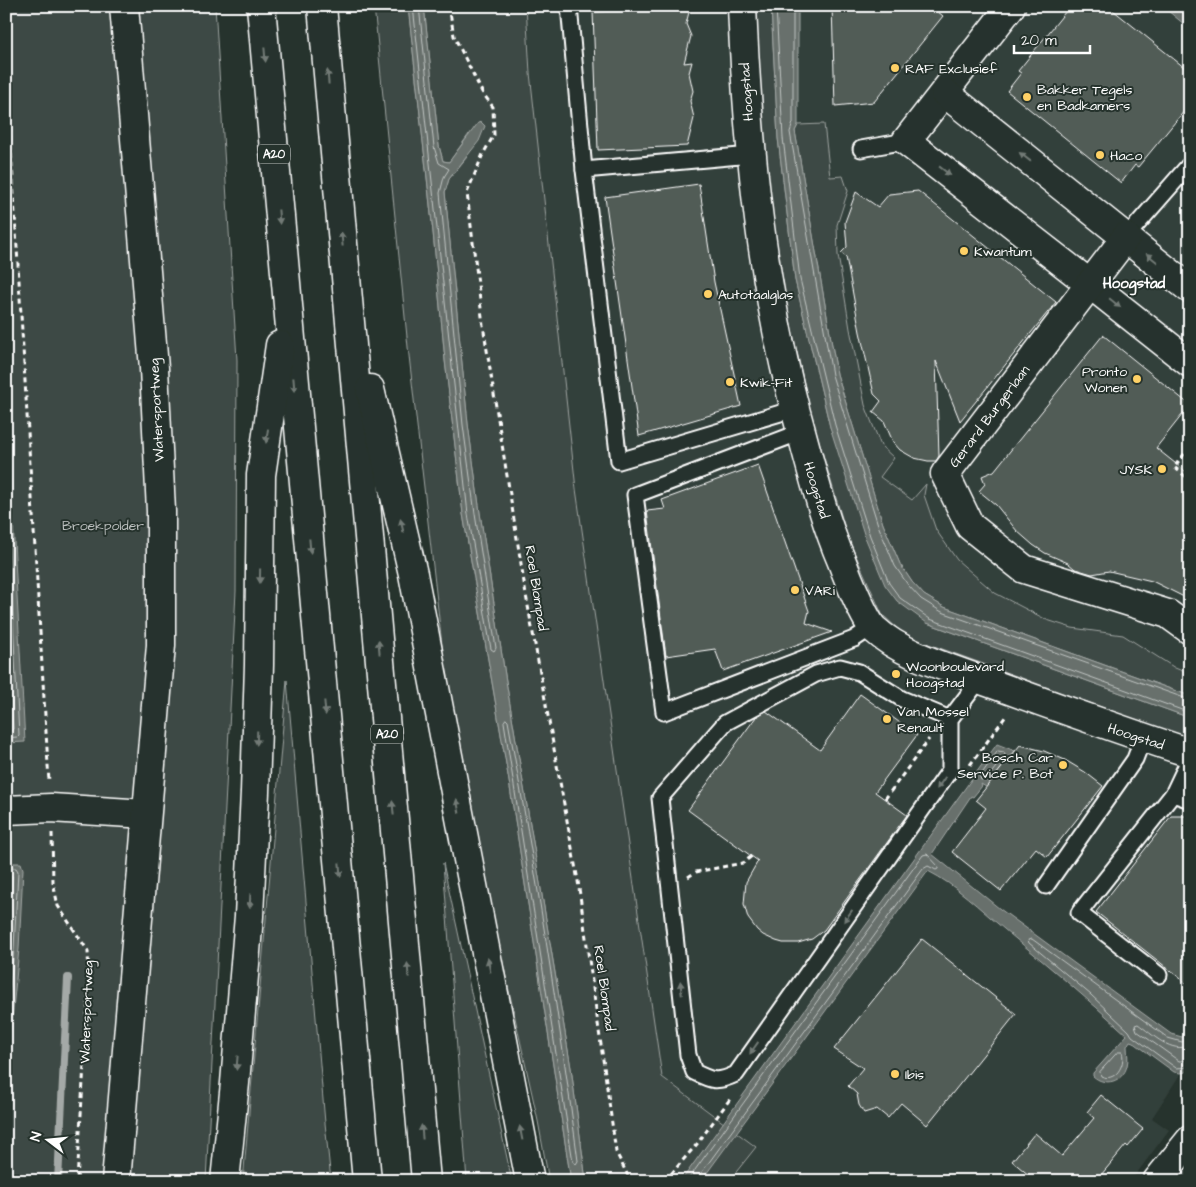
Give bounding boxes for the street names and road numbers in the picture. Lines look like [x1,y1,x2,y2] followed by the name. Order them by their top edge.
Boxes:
[735,62,759,122] street label: Hoogstad
[258,144,290,164] road number: A20
[144,358,170,462] street label: Watersportweg
[945,361,1035,472] street label: Gerard Burgerlaan
[798,459,834,521] street label: Hoogstad
[519,544,553,632] street label: Roel Blompad
[1105,718,1167,755] street label: Hoogstad
[371,724,403,744] road number: A20
[588,944,620,1032] street label: Roel Blompad
[75,960,99,1064] street label: Watersportweg

